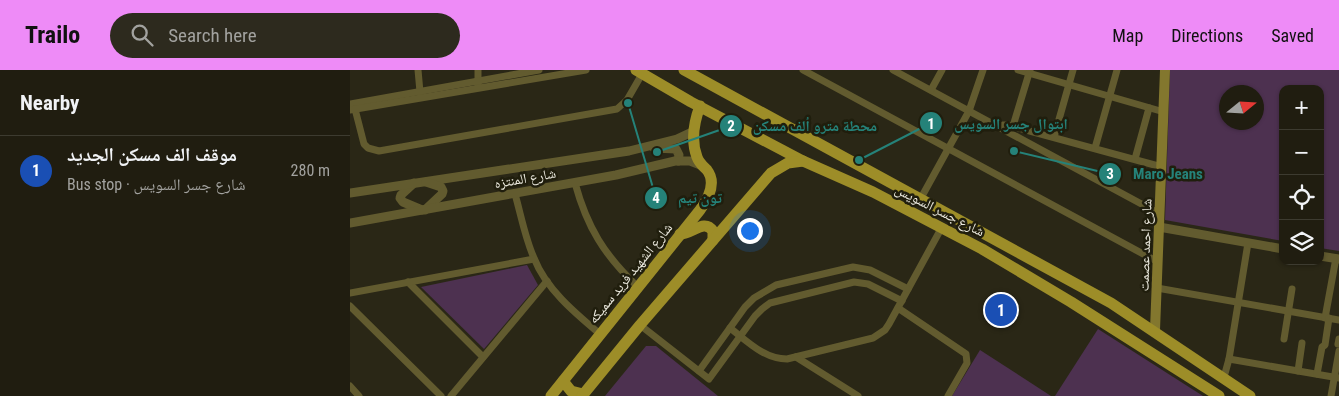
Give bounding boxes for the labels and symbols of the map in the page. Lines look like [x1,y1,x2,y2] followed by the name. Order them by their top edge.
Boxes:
[1219,85,1264,130] north arrow
[919,108,1078,138] callout: ابتوال جسر السويس
[718,111,887,141] callout: محطة مترو ألف مسكن
[927,115,935,133] text: 1
[954,115,1068,133] text: ابتوال جسر السويس
[727,117,735,135] text: 2
[753,117,877,135] text: محطة مترو ألف مسكن
[1098,159,1213,189] callout: Maro Jeans
[493,165,557,193] street label: شارع المنتزه
[1106,165,1114,183] text: 3
[1133,165,1203,183] text: Maro Jeans
[892,181,987,241] street label: شارع جسر السويس
[643,183,732,213] callout: تون تيم
[652,189,660,207] text: 4
[678,189,722,208] text: تون تيم
[1135,198,1157,292] street label: شارع احمد عصمت
[737,218,763,244] your location
[585,220,677,328] street label: شارع الشهيد فريد سميكه
[985,291,1017,329] pin: 1

